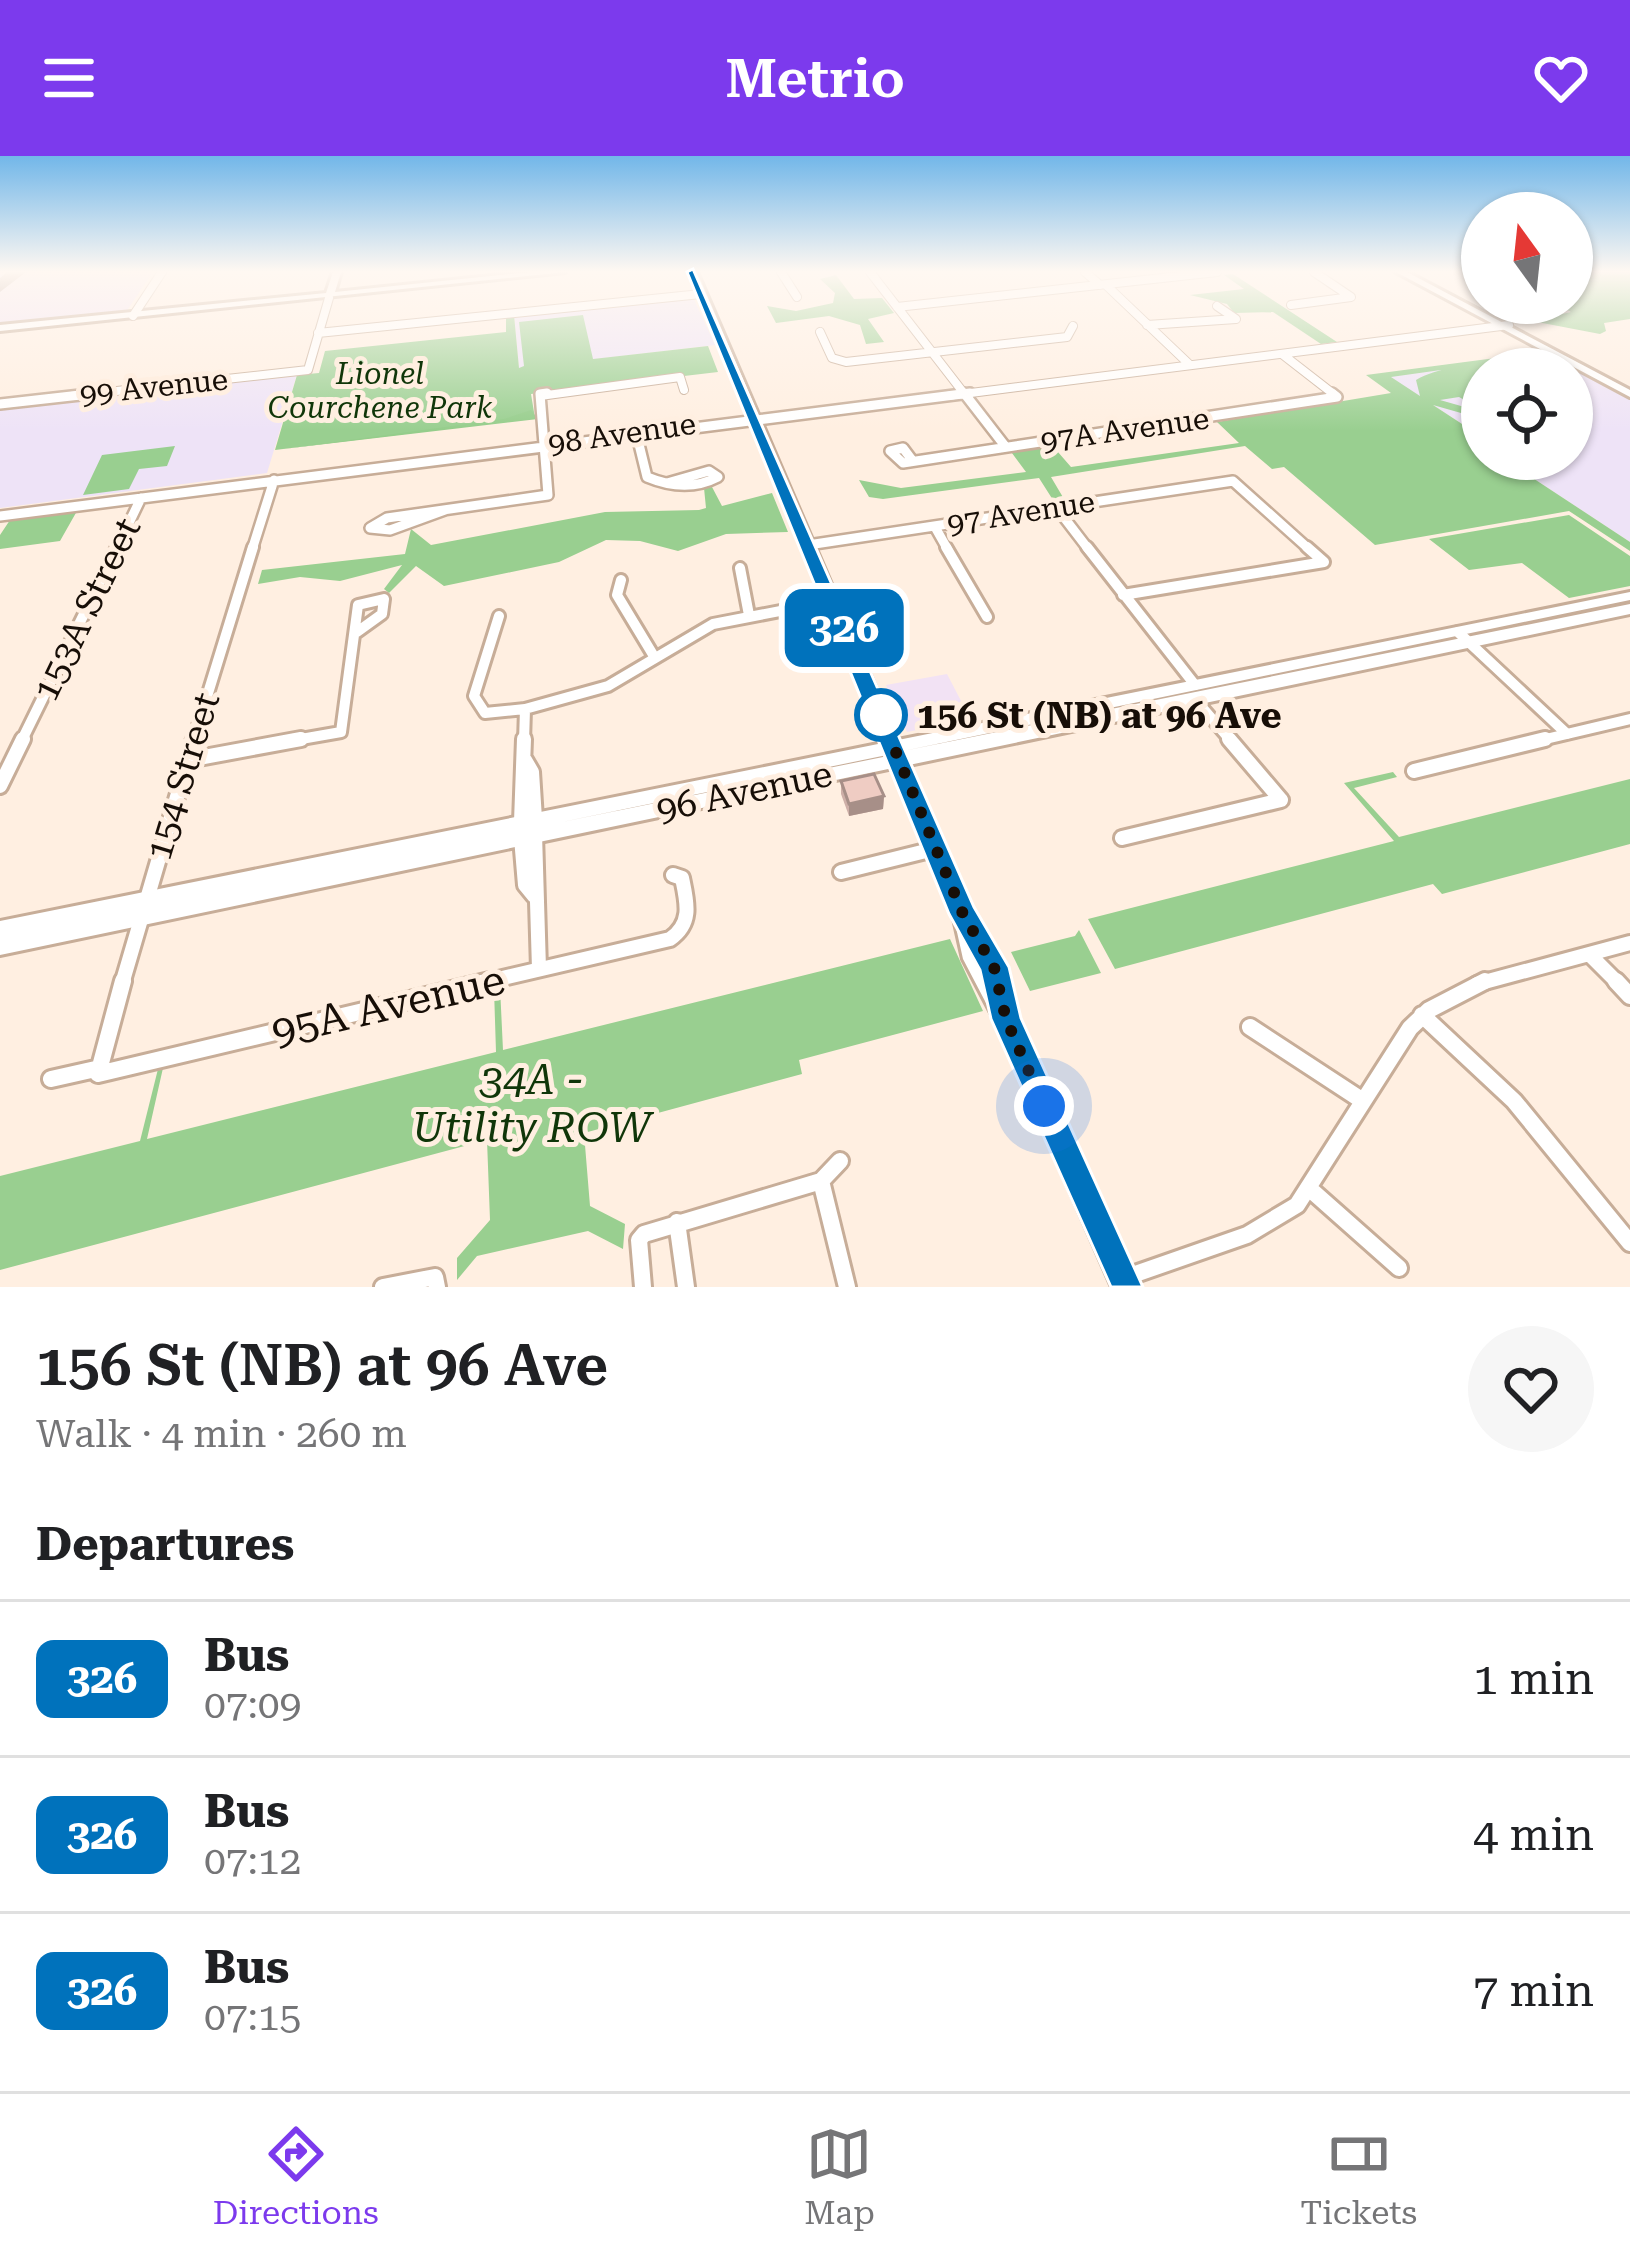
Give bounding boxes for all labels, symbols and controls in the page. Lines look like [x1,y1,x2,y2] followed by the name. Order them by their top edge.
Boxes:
[36,45,102,111] icon: menu
[1528,45,1594,111] icon: heart
[725,47,905,110] text: Metrio
[1461,192,1593,324] north arrow
[1461,192,1593,480] map controls
[1461,348,1593,480] button: locate
[268,356,493,425] park label: Lionel Courchene Park
[78,361,230,412] street label: 99 Avenue
[1038,400,1211,459] street label: 97A Avenue
[546,406,698,461] street label: 98 Avenue
[945,484,1097,541] street label: 97 Avenue
[25,511,149,708] street label: 153A Street
[775,589,913,667] line badge: 326
[809,603,879,652] text: 326
[138,688,228,865] street label: 154 Street
[856,690,906,740] marker: 156 St (NB) at 96 Ave
[917,695,1282,737] place label: 156 St (NB) at 96 Ave
[653,753,836,831] street label: 96 Avenue
[267,955,509,1056] street label: 95A Avenue
[412,1055,655,1152] park label: 34A - Utility ROW
[1014,1076,1074,1136] your location
[1468,1326,1594,1452] button: heart
[36,1332,608,1399] text: 156 St (NB) at 96 Ave
[36,1411,407,1457] text: Walk · 4 min · 260 m
[36,1518,294,1571] text: Departures
[204,1629,289,1682] text: Bus
[1473,1652,1594,1705] text: 1 min
[67,1654,137,1703] text: 326
[204,1682,301,1728] text: 07:09
[204,1785,289,1838] text: Bus
[1473,1808,1594,1861] text: 4 min
[67,1810,137,1859] text: 326
[204,1838,301,1884] text: 07:12
[204,1941,289,1994] text: Bus
[1473,1964,1594,2017] text: 7 min
[67,1966,137,2015] text: 326
[204,1994,301,2040] text: 07:15
[213,2121,379,2232] tab: Directions
[804,2121,875,2232] tab: Map
[1300,2121,1417,2232] tab: Tickets

